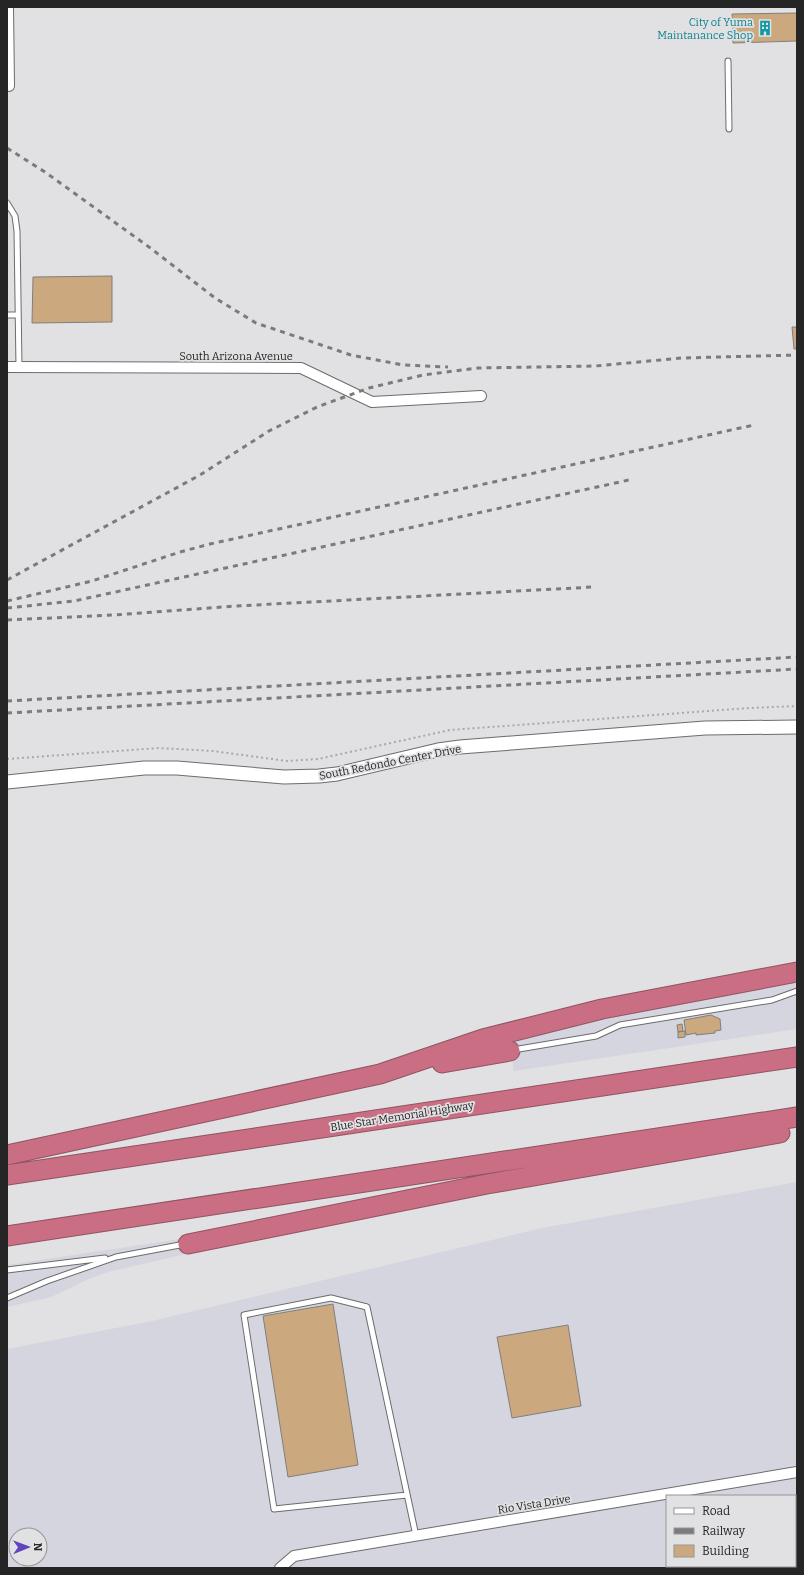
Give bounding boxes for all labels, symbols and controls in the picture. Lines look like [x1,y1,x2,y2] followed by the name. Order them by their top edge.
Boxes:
[657,16,753,42] place label: City of Yuma Maintanance Shop
[756,19,774,37] building icon: City of Yuma Maintanance Shop
[179,350,293,363] street label: South Arizona Avenue
[318,742,462,783] street label: South Redondo Center Drive
[329,1099,475,1134] street label: Blue Star Memorial Highway
[497,1492,572,1517] street label: Rio Vista Drive
[666,1495,796,1567] legend
[702,1504,730,1518] text: Road
[702,1524,746,1538] text: Railway
[8,1527,48,1567] north arrow
[31,1542,44,1552] text: N
[702,1544,749,1558] text: Building

